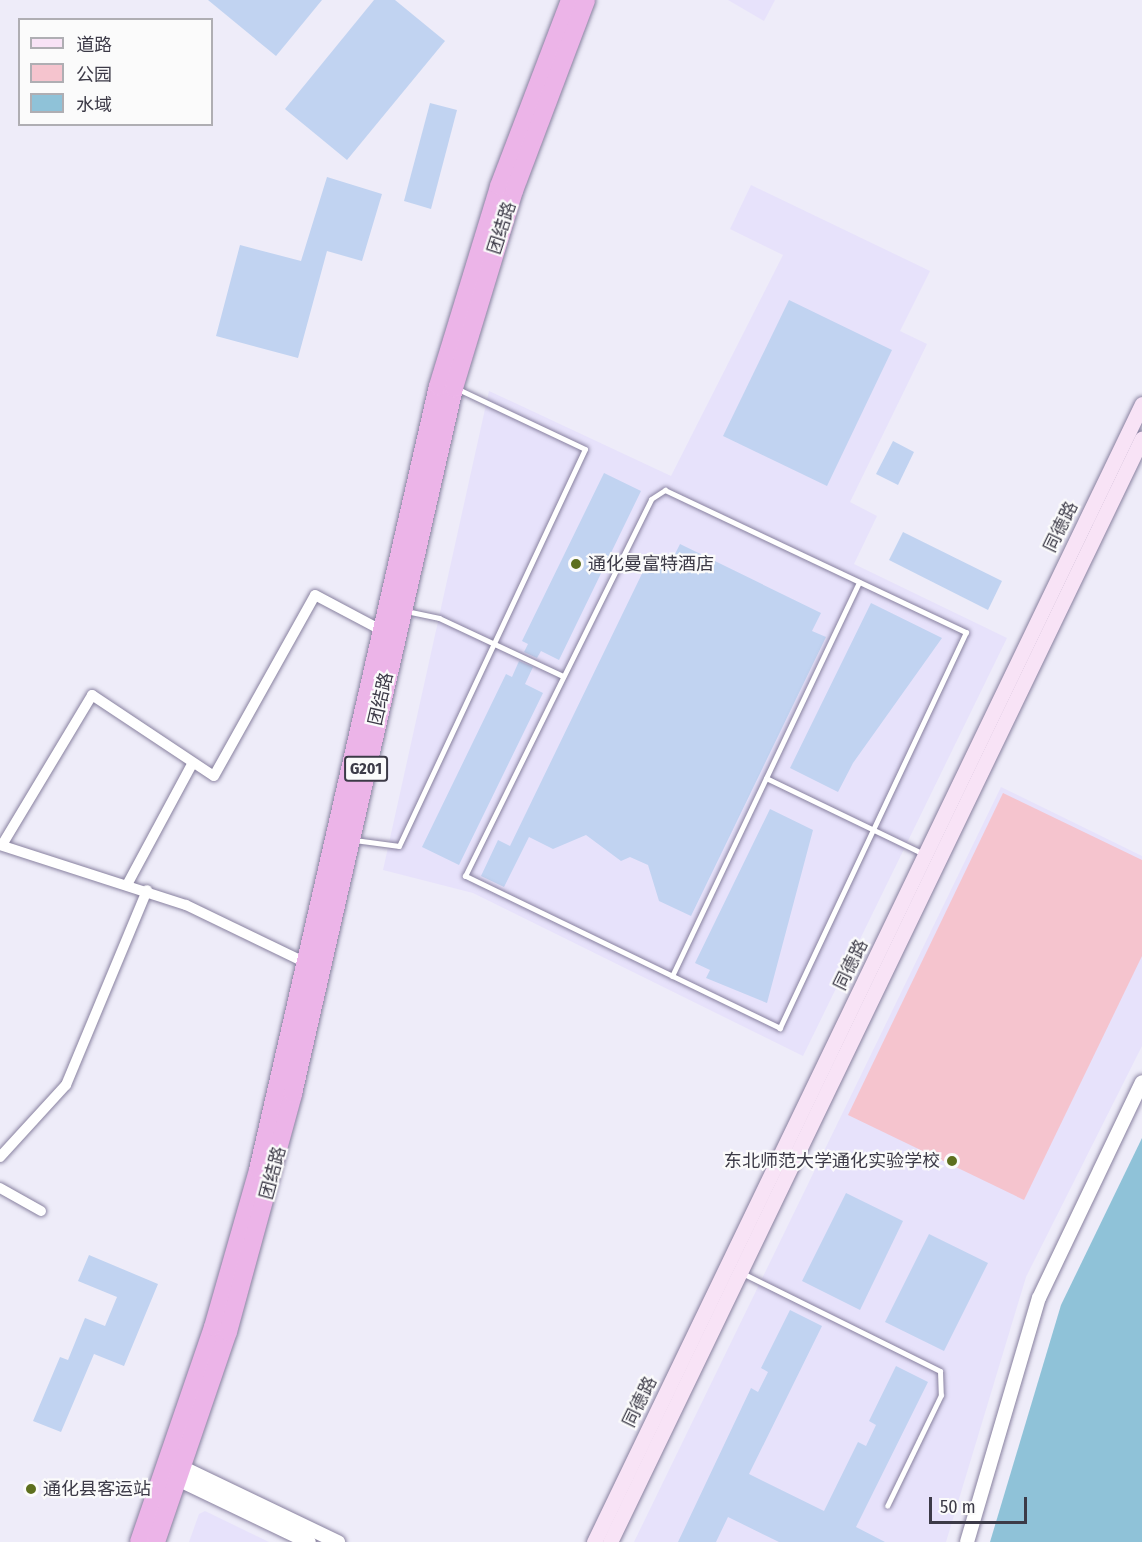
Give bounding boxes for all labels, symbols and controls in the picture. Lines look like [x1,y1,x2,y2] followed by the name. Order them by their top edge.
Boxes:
[18,18,213,126] legend
[76,34,112,56] text: 道路
[76,64,112,86] text: 公园
[76,94,112,116] text: 水域
[483,199,521,257] street label: 团结路
[1039,498,1083,556] street label: 同德路
[588,553,714,575] place label: 通化曼富特酒店
[569,557,583,571] marker: 通化曼富特酒店
[364,670,398,728] street label: 团结路
[344,756,388,782] road number: G201
[829,936,873,994] street label: 同德路
[256,1144,290,1202] street label: 团结路
[724,1150,940,1172] place label: 东北师范大学通化实验学校
[945,1154,959,1168] marker: 东北师范大学通化实验学校
[618,1373,662,1431] street label: 同德路
[43,1478,151,1500] place label: 通化县客运站
[24,1482,38,1496] marker: 通化县客运站
[932,1485,1030,1523] scale bar
[940,1496,976,1518] text: 50 m

